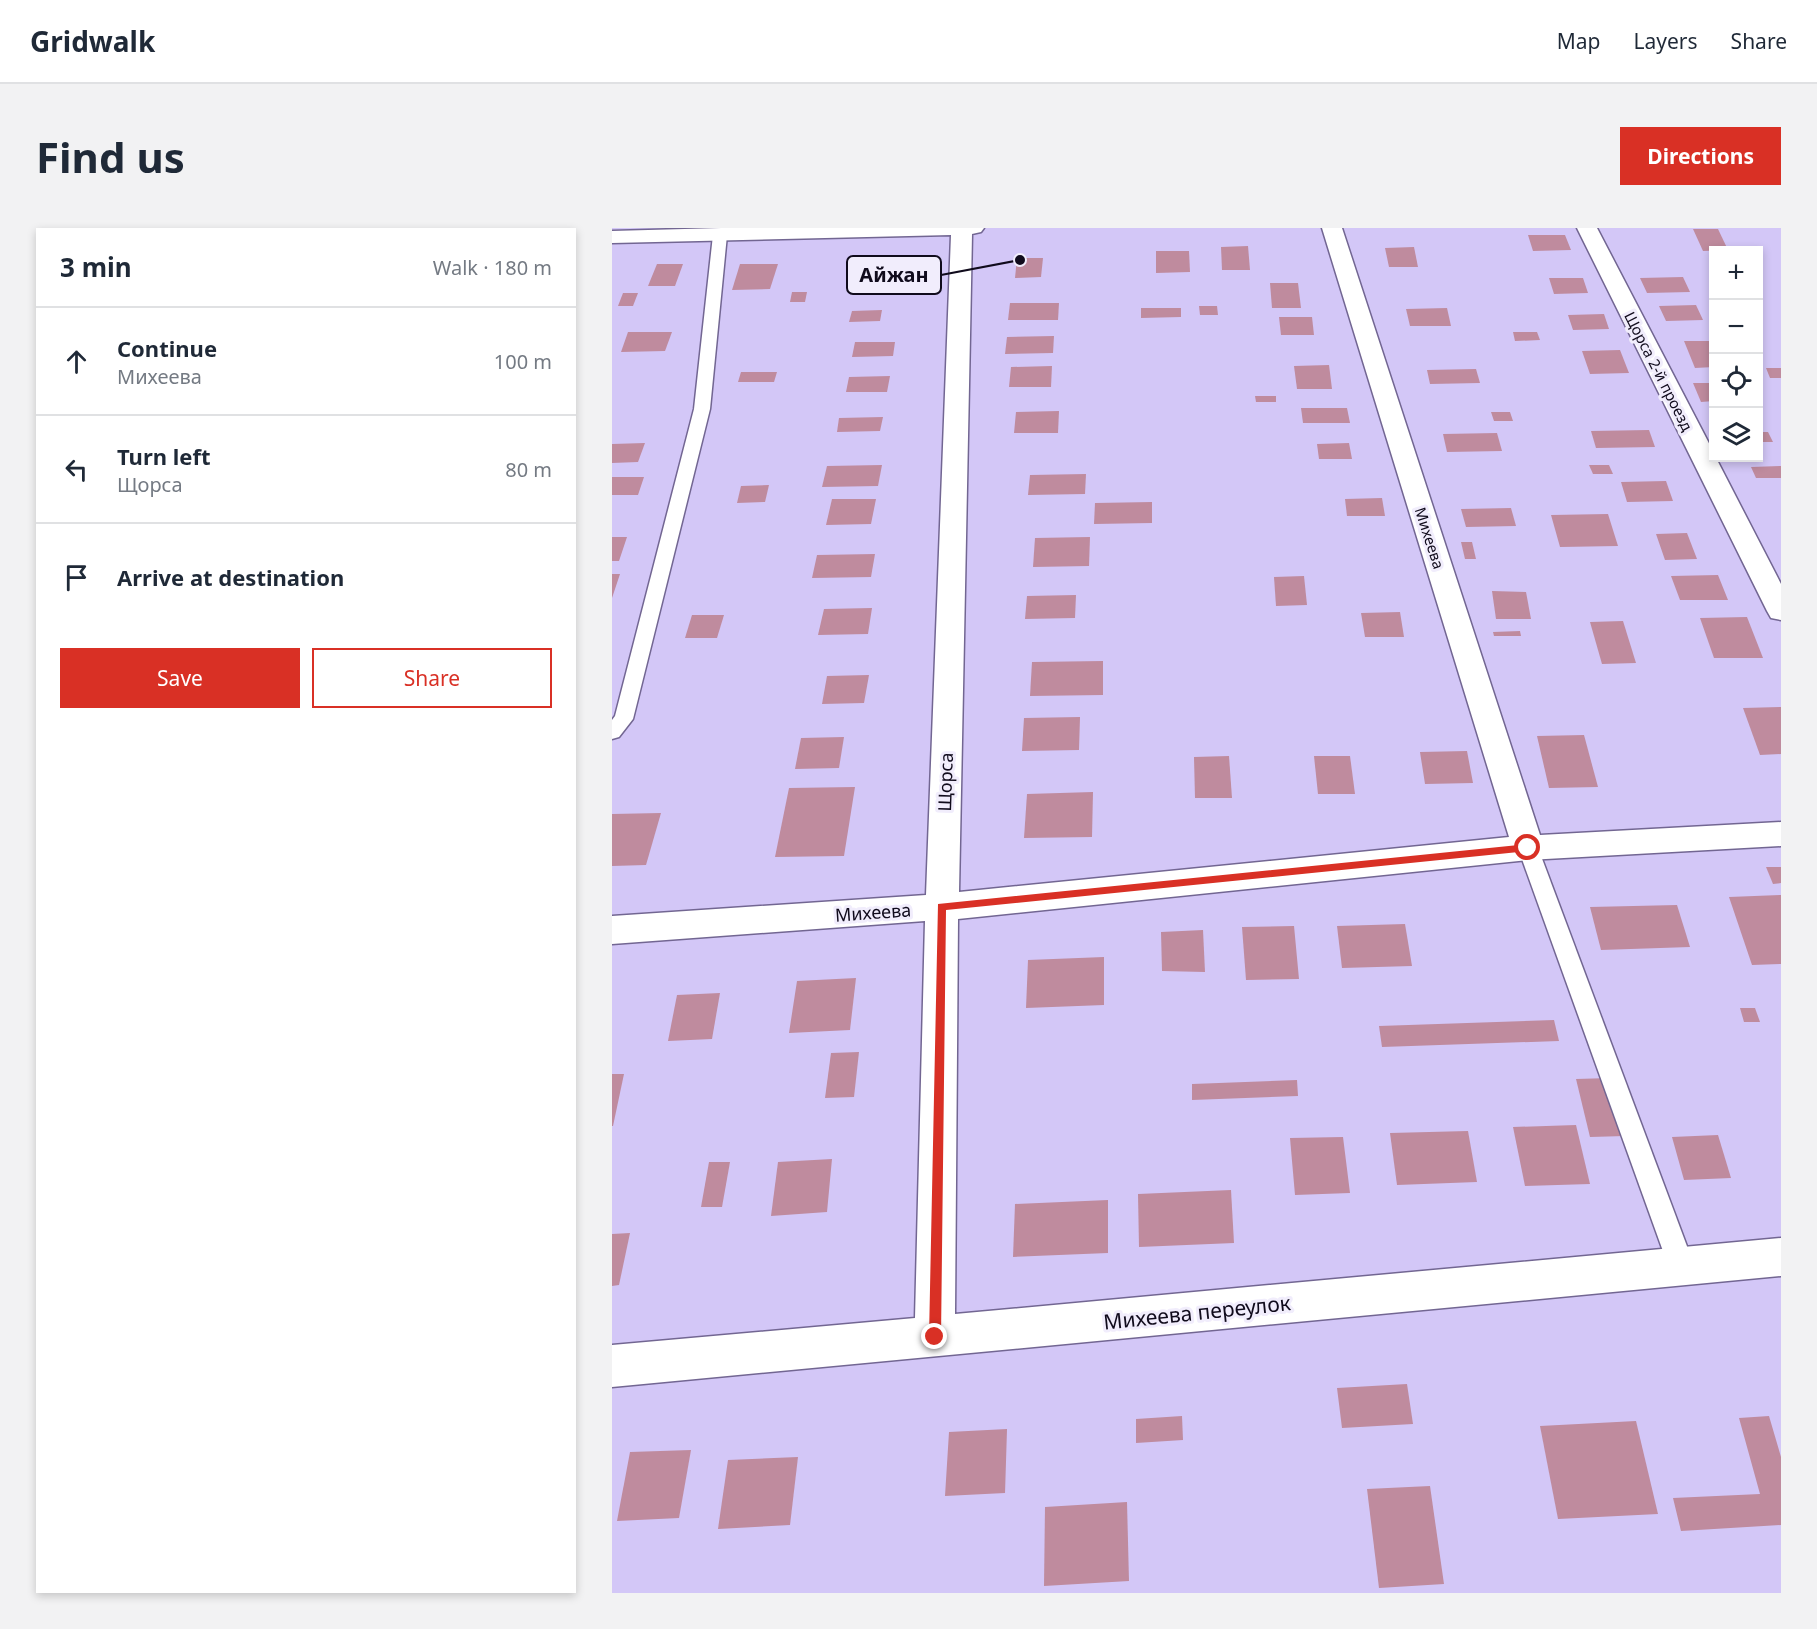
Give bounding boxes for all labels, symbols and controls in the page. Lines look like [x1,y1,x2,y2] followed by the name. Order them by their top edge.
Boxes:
[30,22,155,60] text: Gridwalk
[1557,27,1601,55] text: Map
[1634,27,1698,55] text: Layers
[1731,27,1787,55] text: Share
[1620,127,1781,185] button: Directions
[36,128,185,185] text: Find us
[1709,246,1763,462] map controls
[1709,246,1763,300] button: +
[60,249,132,285] text: 3 min
[433,254,552,281] text: Walk · 180 m
[847,256,941,294] callout: Айжан
[859,261,929,288] text: Айжан
[1709,300,1763,354] button: −
[1620,308,1698,434] street label: Щорса 2-й проезд
[117,333,217,363] text: Continue
[60,345,93,378] icon: ahead
[494,348,552,375] text: 100 m
[1709,354,1763,408] button: locate
[117,363,202,390] text: Михеева
[1709,408,1763,462] button: layers
[117,441,211,471] text: Turn left
[60,453,93,486] icon: left
[505,456,552,483] text: 80 m
[117,471,183,498] text: Щорса
[1411,505,1449,571] street label: Михеева
[60,561,93,594] icon: arrive
[117,562,344,592] text: Arrive at destination
[60,648,300,708] button: Save
[312,648,552,708] button: Share
[932,752,958,812] street label: Щорса
[1514,834,1540,860] route start
[834,897,912,927] street label: Михеева
[1102,1288,1292,1336] street label: Михеева переулок
[921,1323,947,1349] route end

